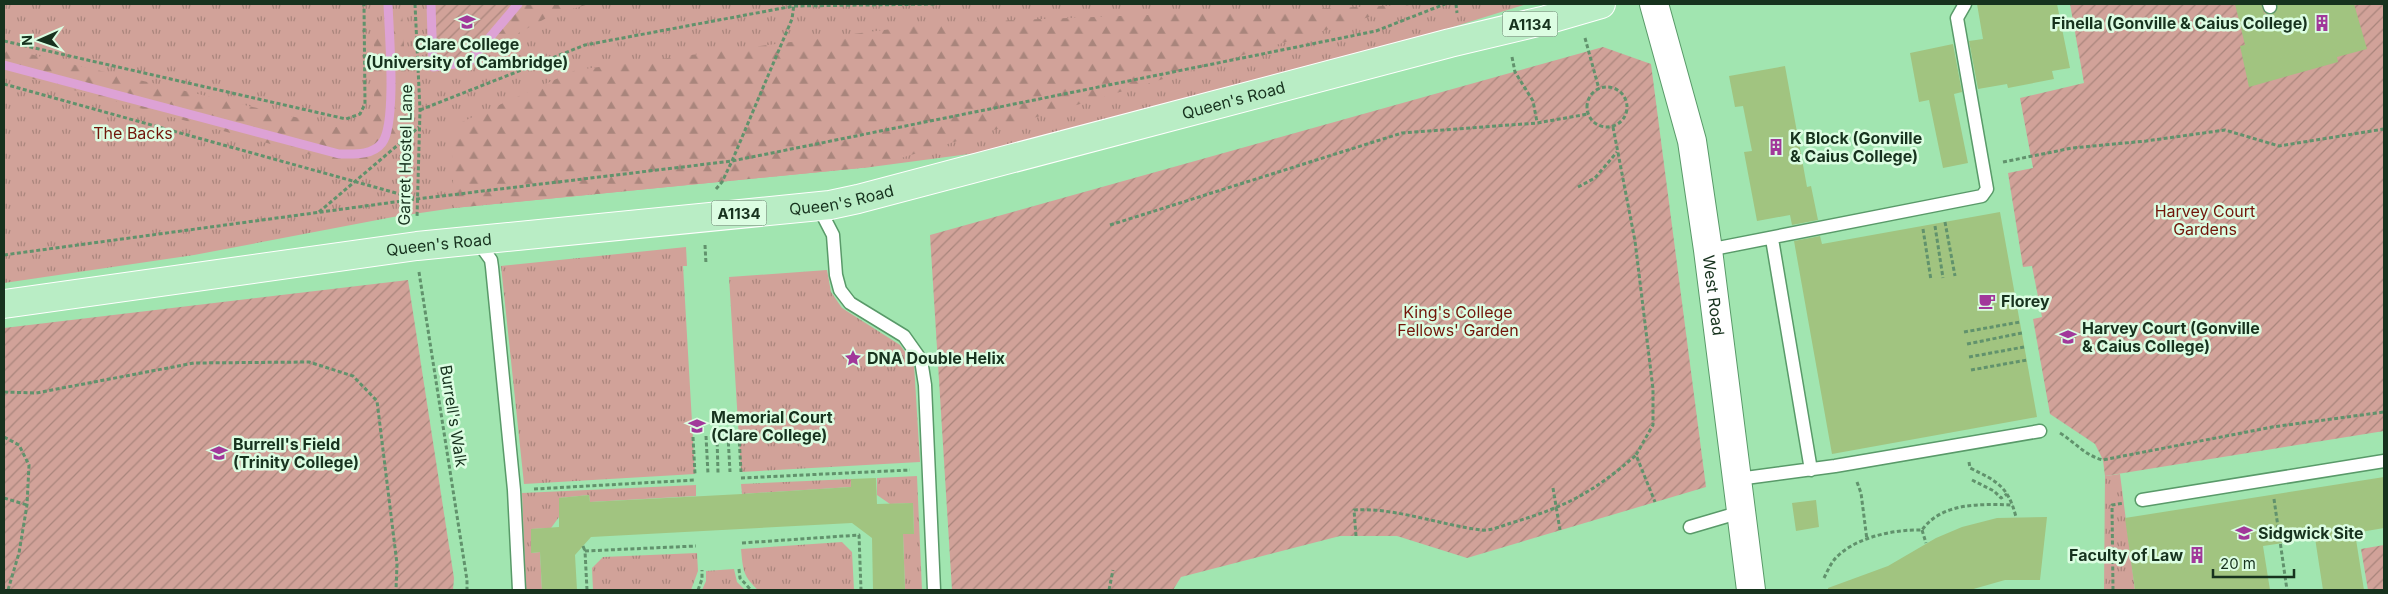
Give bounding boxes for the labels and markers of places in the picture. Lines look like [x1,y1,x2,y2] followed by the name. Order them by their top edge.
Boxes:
[457,12,477,32] school or university icon: Clare College (University of Cambridge)
[2052,13,2308,33] place label: Finella (Gonville & Caius College)
[2312,13,2332,33] building icon: Finella (Gonville & Caius College)
[366,34,568,72] place label: Clare College (University of Cambridge)
[1790,128,1922,166] place label: K Block (Gonville & Caius College)
[1766,137,1786,157] building icon: K Block (Gonville & Caius College)
[1977,291,1997,311] cafe icon: Florey
[2001,291,2050,311] place label: Florey
[2082,318,2260,356] place label: Harvey Court (Gonville & Caius College)
[2058,327,2078,347] school or university icon: Harvey Court (Gonville & Caius College)
[843,348,863,368] place icon: DNA Double Helix
[867,348,1005,368] place label: DNA Double Helix
[711,407,833,445] place label: Memorial Court (Clare College)
[687,416,707,436] school or university icon: Memorial Court (Clare College)
[233,434,359,472] place label: Burrell's Field (Trinity College)
[209,443,229,463] school or university icon: Burrell's Field (Trinity College)
[2234,523,2254,543] school or university icon: Sidgwick Site
[2258,523,2363,543] place label: Sidgwick Site
[2069,545,2183,565] place label: Faculty of Law
[2187,545,2207,565] building icon: Faculty of Law

